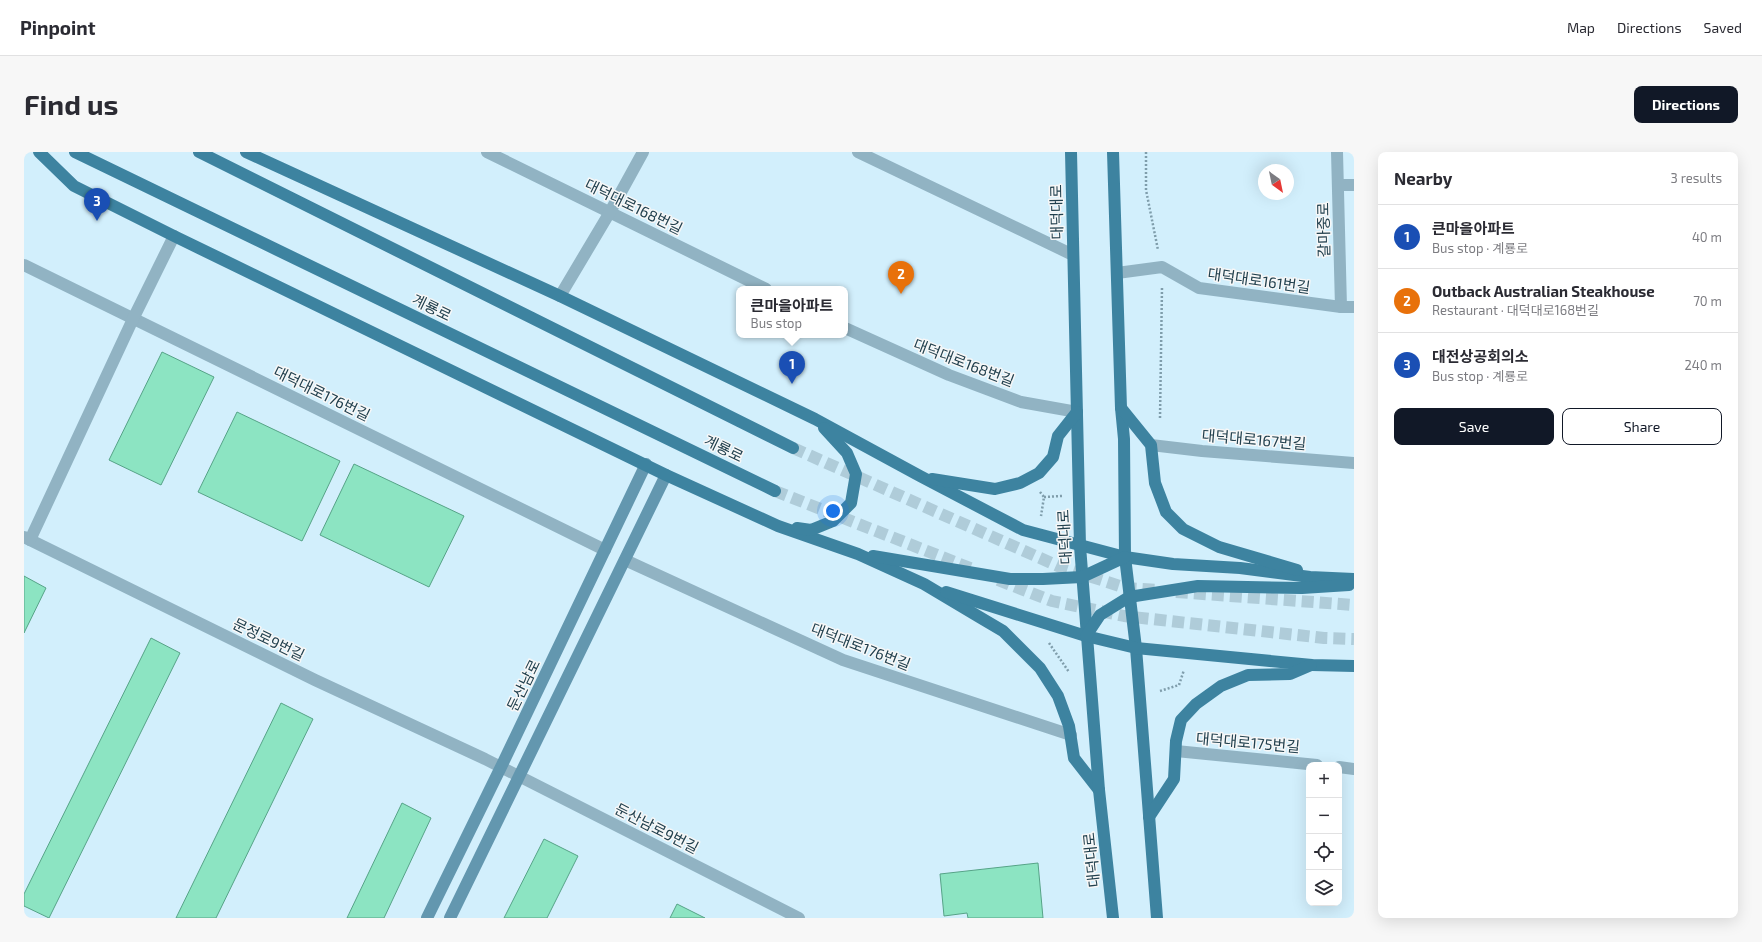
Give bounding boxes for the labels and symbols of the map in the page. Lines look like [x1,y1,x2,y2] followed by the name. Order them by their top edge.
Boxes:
[1258,164,1294,200] north arrow
[582,175,686,237] street label: 대덕대로168번길
[1047,184,1065,240] street label: 대덕대로
[84,188,110,221] pin: 3
[1314,202,1332,258] street label: 갈마중로
[888,261,914,294] pin: 2
[1207,264,1311,296] street label: 대덕대로161번길
[409,290,455,324] street label: 계룡로
[911,335,1017,389] street label: 대덕대로168번길
[779,351,805,384] pin: 1
[271,362,373,424] street label: 대덕대로176번길
[1201,425,1307,453] street label: 대덕대로167번길
[701,431,747,465] street label: 계룡로
[823,501,843,521] your location
[1054,509,1074,565] street label: 대덕대로
[230,614,308,664] street label: 문정로9번길
[809,619,913,673] street label: 대덕대로176번길
[503,656,543,714] street label: 둔산남로
[1195,728,1301,756] street label: 대덕대로175번길
[612,799,702,857] street label: 둔산남로9번길
[1079,832,1103,888] street label: 대덕대로

